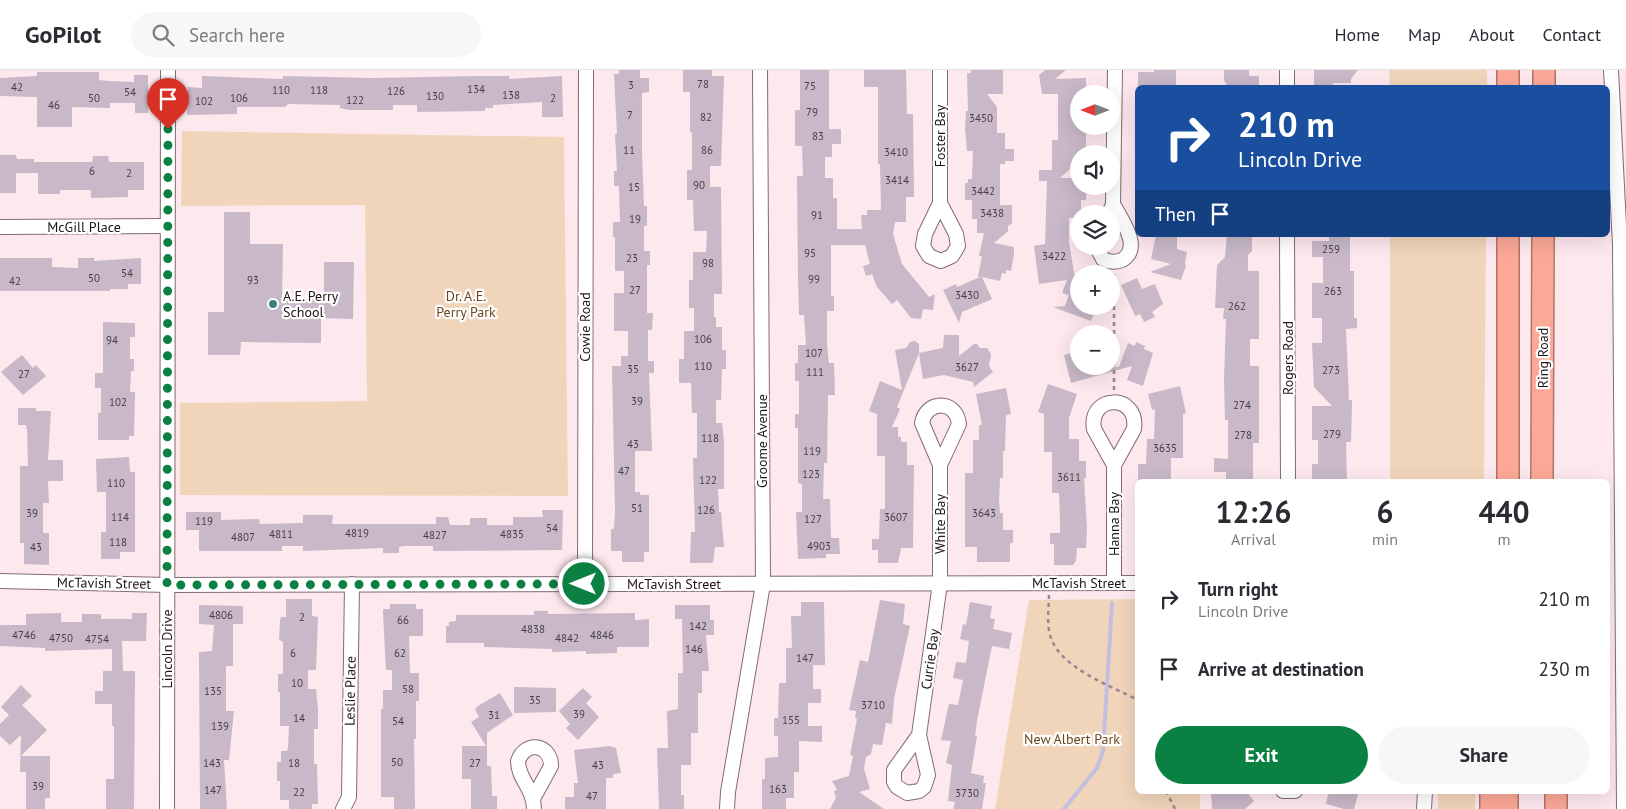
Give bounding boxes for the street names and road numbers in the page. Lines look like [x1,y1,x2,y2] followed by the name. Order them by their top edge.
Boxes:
[931,104,949,167] street label: Foster Bay
[47,218,121,236] street label: McGill Place
[576,292,594,362] street label: Cowie Road
[1279,321,1297,395] street label: Rogers Road
[1534,328,1552,388] street label: Ring Road
[753,394,771,488] street label: Groome Avenue
[1105,492,1123,556] street label: Hanna Bay
[931,493,949,554] street label: White Bay
[57,573,151,593] street label: McTavish Street
[1032,574,1126,592] street label: McTavish Street
[627,575,721,593] street label: McTavish Street
[158,609,176,689] street label: Lincoln Drive
[917,627,943,690] street label: Currie Bay
[340,656,360,726] street label: Leslie Place

